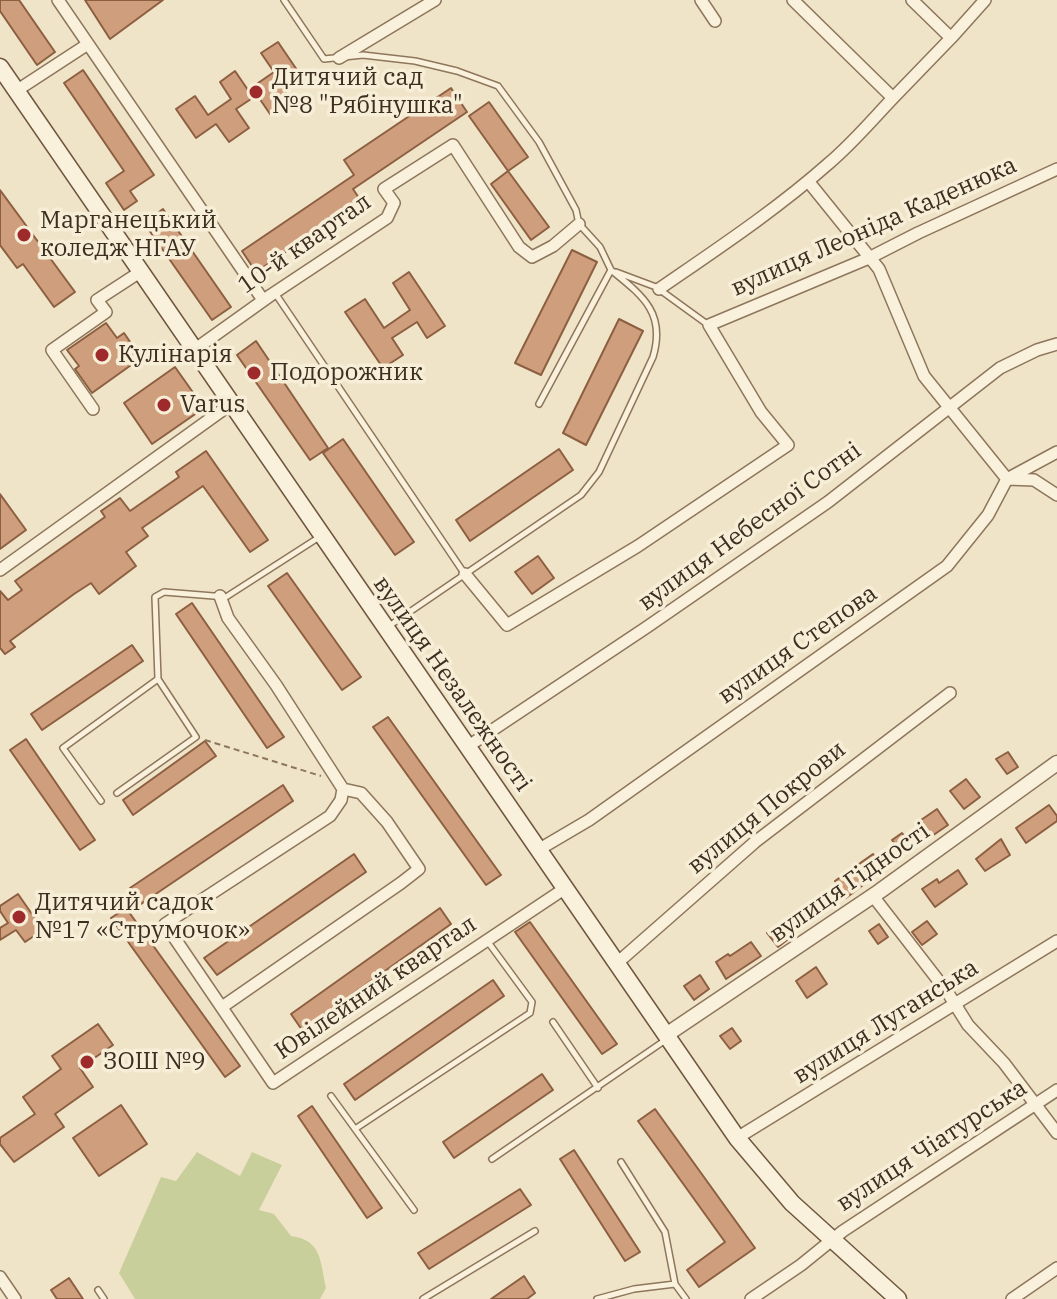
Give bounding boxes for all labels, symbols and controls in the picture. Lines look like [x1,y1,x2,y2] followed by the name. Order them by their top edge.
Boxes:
[272,64,463,120] place label: Дитячий сад №8 "Рябінушка"
[247,83,265,101] marker: Дитячий сад №8 "Рябінушка"
[727,151,1021,303] street label: вулиця Леоніда Каденюка
[233,188,377,300] street label: 10-й квартал
[40,207,217,263] place label: Марганецький коледж НГАУ
[15,226,33,244] marker: Марганецький коледж НГАУ
[118,341,233,369] place label: Кулінарія
[93,346,111,364] marker: Кулінарія
[270,359,423,387] place label: Подорожник
[245,364,263,382] marker: Подорожник
[180,391,245,419] place label: Varus
[155,396,173,414] marker: Varus
[633,436,867,618] street label: вулиця Небесної Сотні
[367,571,537,797] street label: вулиця Незалежності
[713,579,883,711] street label: вулиця Степова
[682,735,852,881] street label: вулиця Покрови
[764,817,936,949] street label: вулиця Гідності
[35,889,250,945] place label: Дитячий садок №17 «Струмочок»
[10,908,28,926] marker: Дитячий садок №17 «Струмочок»
[270,910,482,1066] street label: Ювілейний квартал
[788,953,984,1091] street label: вулиця Луганська
[103,1048,206,1076] place label: ЗОШ №9
[78,1053,96,1071] marker: ЗОШ №9
[831,1074,1033,1218] street label: вулиця Чіатурська

